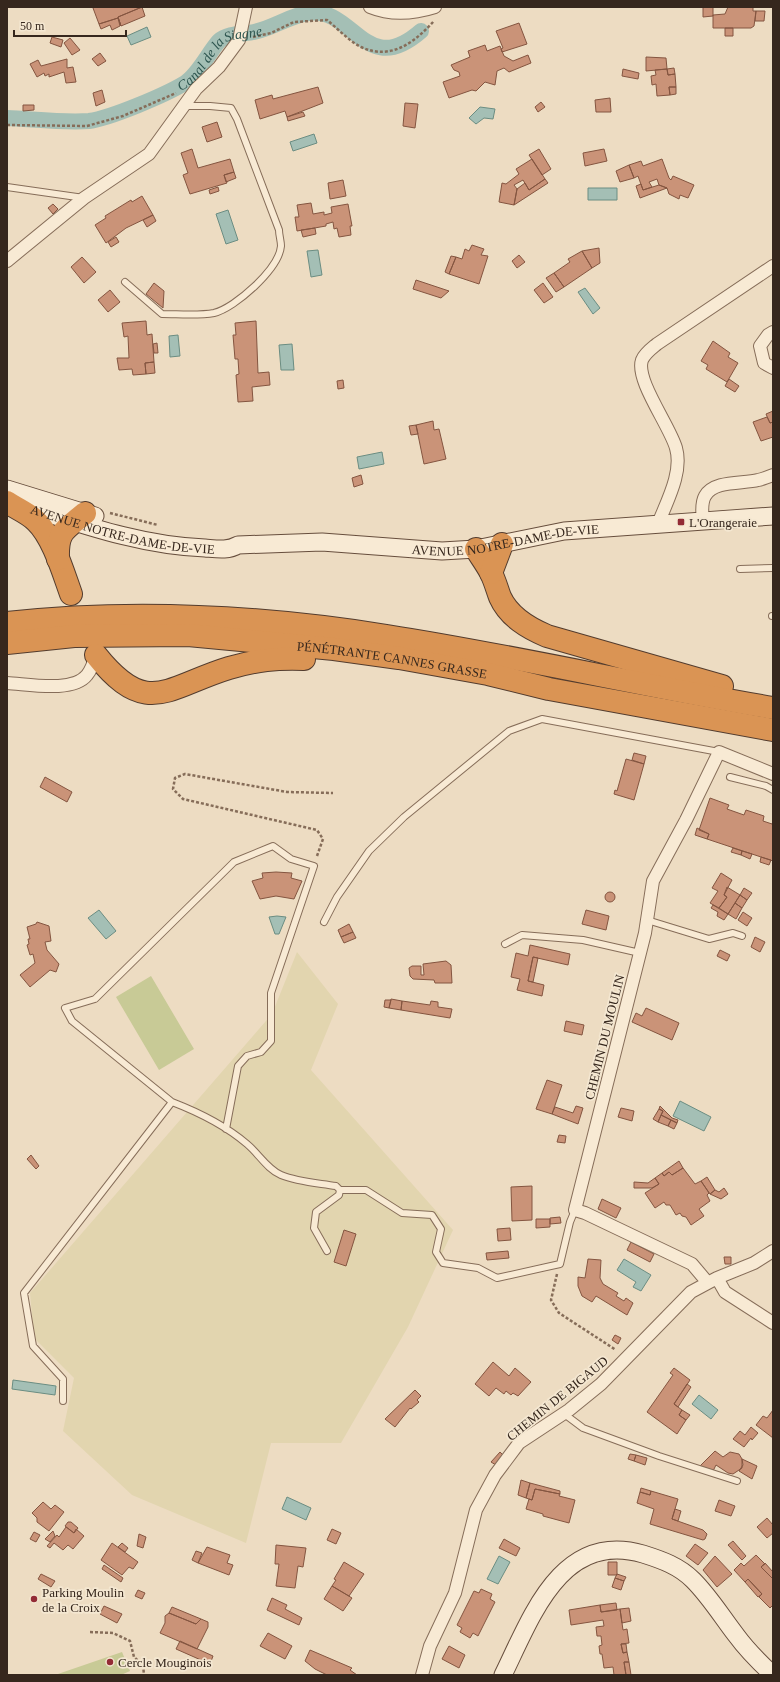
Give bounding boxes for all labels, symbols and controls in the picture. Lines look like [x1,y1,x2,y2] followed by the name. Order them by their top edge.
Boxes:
[14,12,126,38] scale bar
[20,19,45,33] text: 50 m
[175,23,264,94] water label: Canal de la Siagne
[29,502,216,557] street label: AVENUE NOTRE-DAME-DE-VIE
[689,515,757,530] place label: L'Orangeraie
[676,517,686,527] marker: L'Orangeraie
[411,522,599,559] street label: AVENUE NOTRE-DAME-DE-VIE
[296,638,488,682] street label: PÉNÉTRANTE CANNES GRASSE
[582,972,627,1101] street label: CHEMIN DU MOULIN
[504,1353,611,1444] street label: CHEMIN DE BIGAUD
[42,1585,124,1615] place label: Parking Moulin de la Croix
[29,1594,39,1604] marker: Parking Moulin de la Croix
[118,1655,212,1670] place label: Cercle Mouginois
[105,1657,115,1667] marker: Cercle Mouginois

